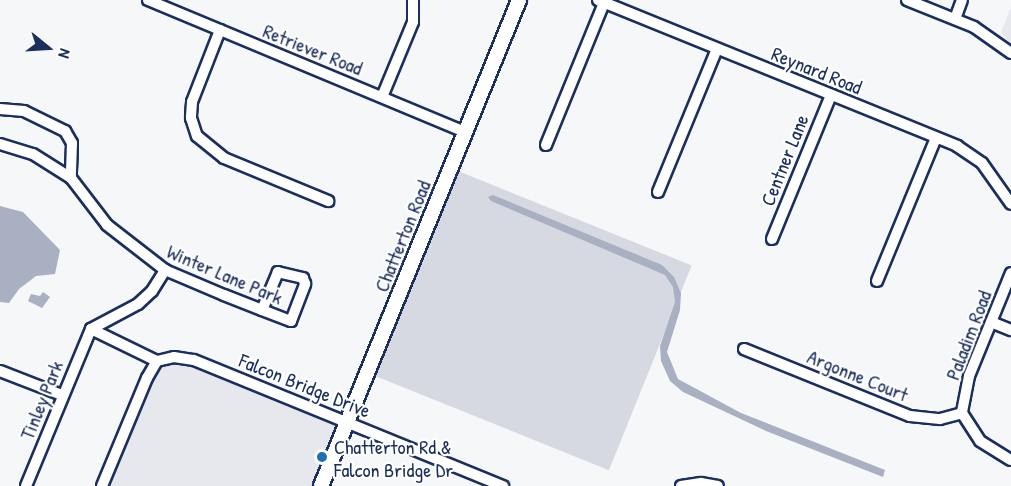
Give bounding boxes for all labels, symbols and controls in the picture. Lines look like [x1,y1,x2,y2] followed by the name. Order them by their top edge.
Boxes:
[18,18,78,78] north arrow
[260,18,366,80] street label: Retriever Road
[768,41,866,99] street label: Reynard Road
[53,46,77,61] text: N
[755,111,813,209] street label: Centner Lane
[369,177,435,295] street label: Chatterton Road
[164,239,286,309] street label: Winter Lane Park
[940,287,996,383] street label: Paladim Road
[804,344,912,406] street label: Argonne Court
[236,348,374,422] street label: Falcon Bridge Drive
[14,357,68,443] street label: Tinley Park
[334,434,453,481] place label: Chatterton Rd & Falcon Bridge Dr
[315,450,329,464] marker: Chatterton Rd & Falcon Bridge Dr

